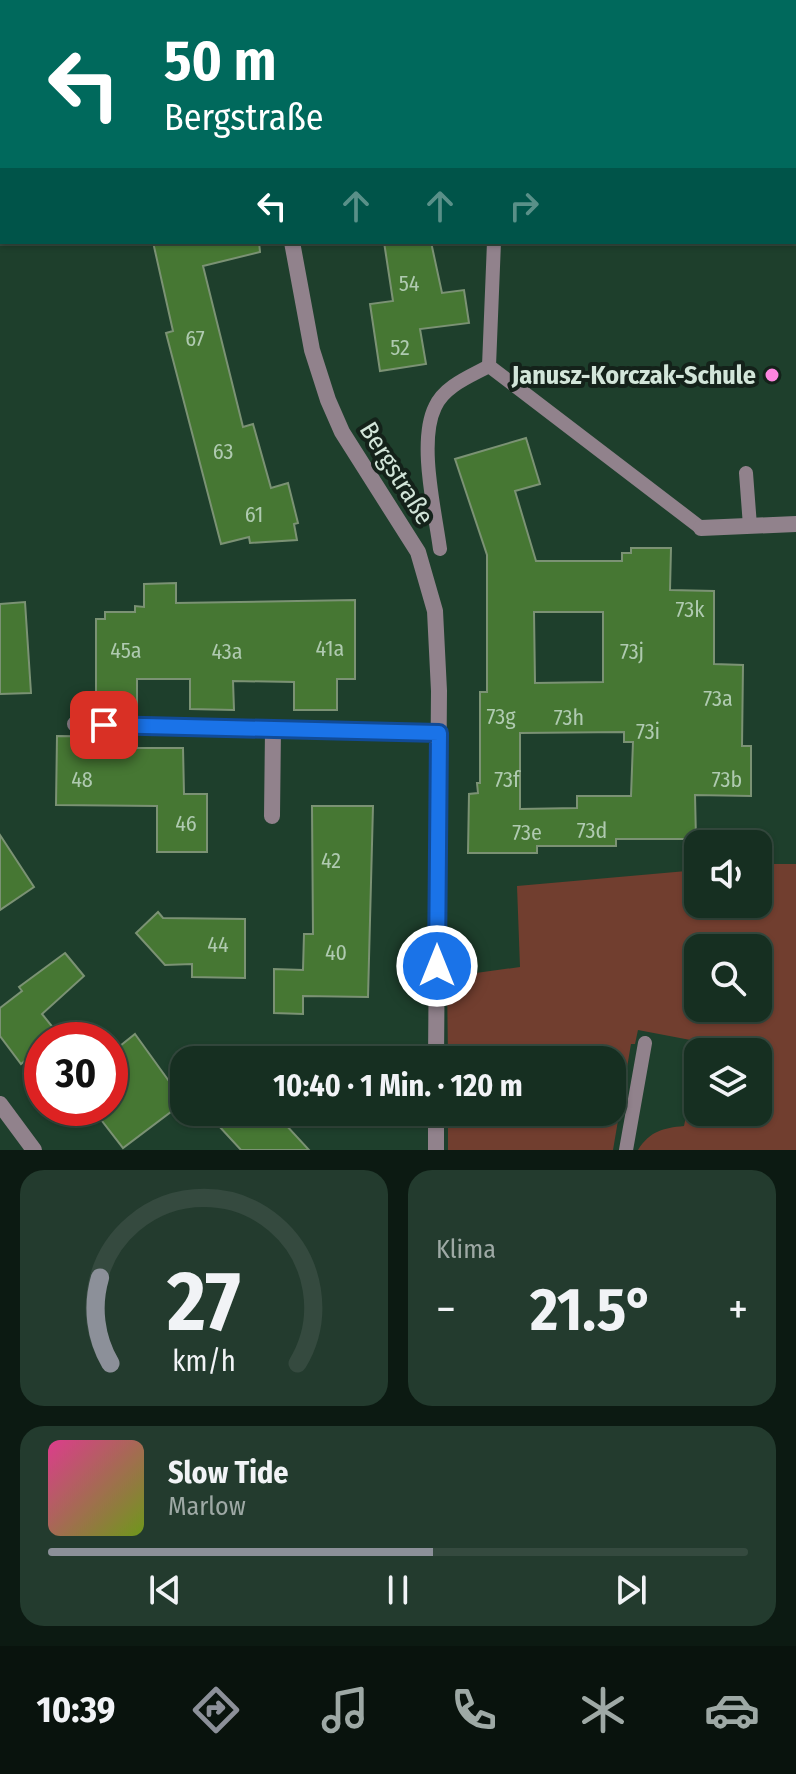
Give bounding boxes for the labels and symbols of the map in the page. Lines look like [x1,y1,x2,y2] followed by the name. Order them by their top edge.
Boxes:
[399,270,420,297] house number: 54
[185,325,205,352] house number: 67
[390,334,410,361] house number: 52
[511,360,756,391] place label: Janusz-Korczak-Schule
[763,366,781,384] marker: Janusz-Korczak-Schule
[353,416,440,530] street label: Bergstraße
[213,438,233,465] house number: 63
[245,501,263,528] house number: 61
[676,596,705,623] house number: 73k
[316,635,344,662] house number: 41a
[110,637,142,664] house number: 45a
[211,638,243,665] house number: 43a
[620,638,644,665] house number: 73j
[703,685,733,712] house number: 73a
[70,691,138,759] pin
[486,703,516,730] house number: 73g
[554,704,584,731] house number: 73h
[636,718,660,745] house number: 73i
[71,766,93,793] house number: 48
[494,766,521,793] house number: 73f
[712,766,742,793] house number: 73b
[175,810,197,837] house number: 46
[577,817,607,844] house number: 73d
[512,819,542,846] house number: 73e
[321,847,341,874] house number: 42
[395,924,479,1008] position arrow
[207,931,229,958] house number: 44
[325,939,347,966] house number: 40
[24,1022,128,1126] speed limit sign: 30

